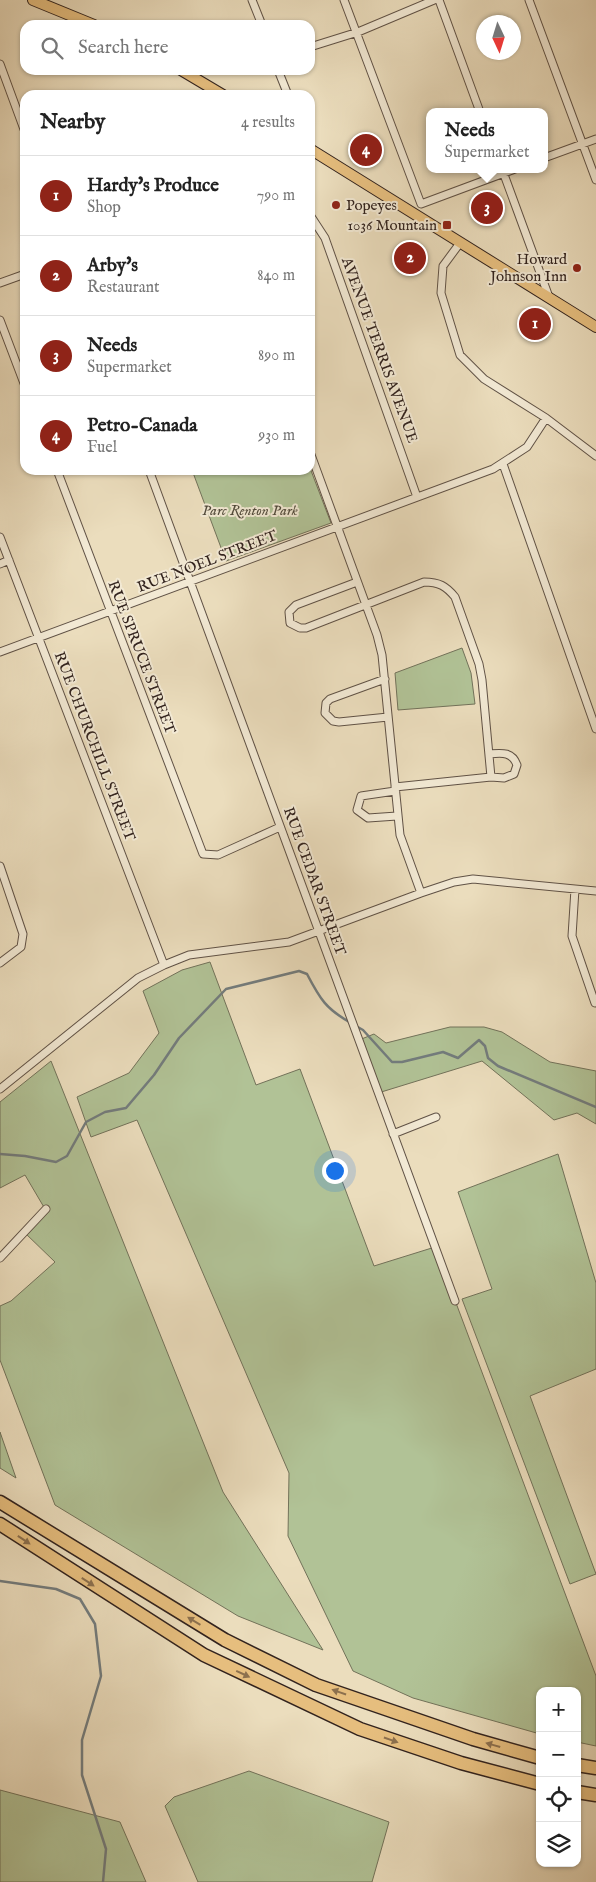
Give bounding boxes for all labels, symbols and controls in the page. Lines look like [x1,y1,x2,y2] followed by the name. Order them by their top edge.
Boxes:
[476,15,521,60] north arrow
[20,20,315,75] search box
[38,34,66,62] icon: search
[78,36,169,60] text: Search here
[426,108,548,173] popup
[40,109,105,136] text: Nearby
[241,113,295,133] text: 4 results
[445,119,495,143] text: Needs
[350,131,382,169] pin: 4
[445,143,529,163] text: Supermarket
[87,174,219,198] text: Hardy's Produce
[53,186,59,206] text: 1
[257,186,295,206] text: 790 m
[471,189,503,227] pin: 3
[346,196,397,215] place label: Popeyes
[87,198,121,218] text: Shop
[330,199,342,211] marker: Popeyes
[348,216,437,235] place label: 1036 Mountain
[441,219,453,231] marker: 1036 Mountain
[394,239,426,277] pin: 2
[488,250,568,286] place label: Howard Johnson Inn
[87,254,138,278] text: Arby's
[337,254,422,446] street label: AVENUE TERRIS AVENUE
[571,262,583,274] marker: Howard Johnson Inn
[52,266,60,286] text: 2
[257,266,295,286] text: 840 m
[87,278,160,298] text: Restaurant
[519,305,551,343] pin: 1
[87,334,137,358] text: Needs
[53,346,59,366] text: 3
[258,346,295,366] text: 890 m
[87,358,172,378] text: Supermarket
[87,414,197,438] text: Petro-Canada
[52,426,60,446] text: 4
[258,426,295,446] text: 930 m
[87,438,117,458] text: Fuel
[202,501,298,520] park label: Parc Renton Park
[135,526,280,597] street label: RUE NOEL STREET
[103,578,180,737] street label: RUE SPRUCE STREET
[50,649,139,843] street label: RUE CHURCHILL STREET
[279,804,350,958] street label: RUE CEDAR STREET
[322,1158,348,1184] your location
[17,1535,30,1544] one-way arrow
[82,1577,95,1586] one-way arrow
[187,1616,200,1625] one-way arrow
[236,1670,250,1678] one-way arrow
[536,1687,581,1867] map controls
[536,1687,581,1732] button: +
[331,1688,346,1696] one-way arrow
[536,1732,581,1777] button: −
[384,1736,399,1744] one-way arrow
[485,1741,500,1749] one-way arrow
[536,1777,581,1822] button: locate
[536,1822,581,1867] button: layers

